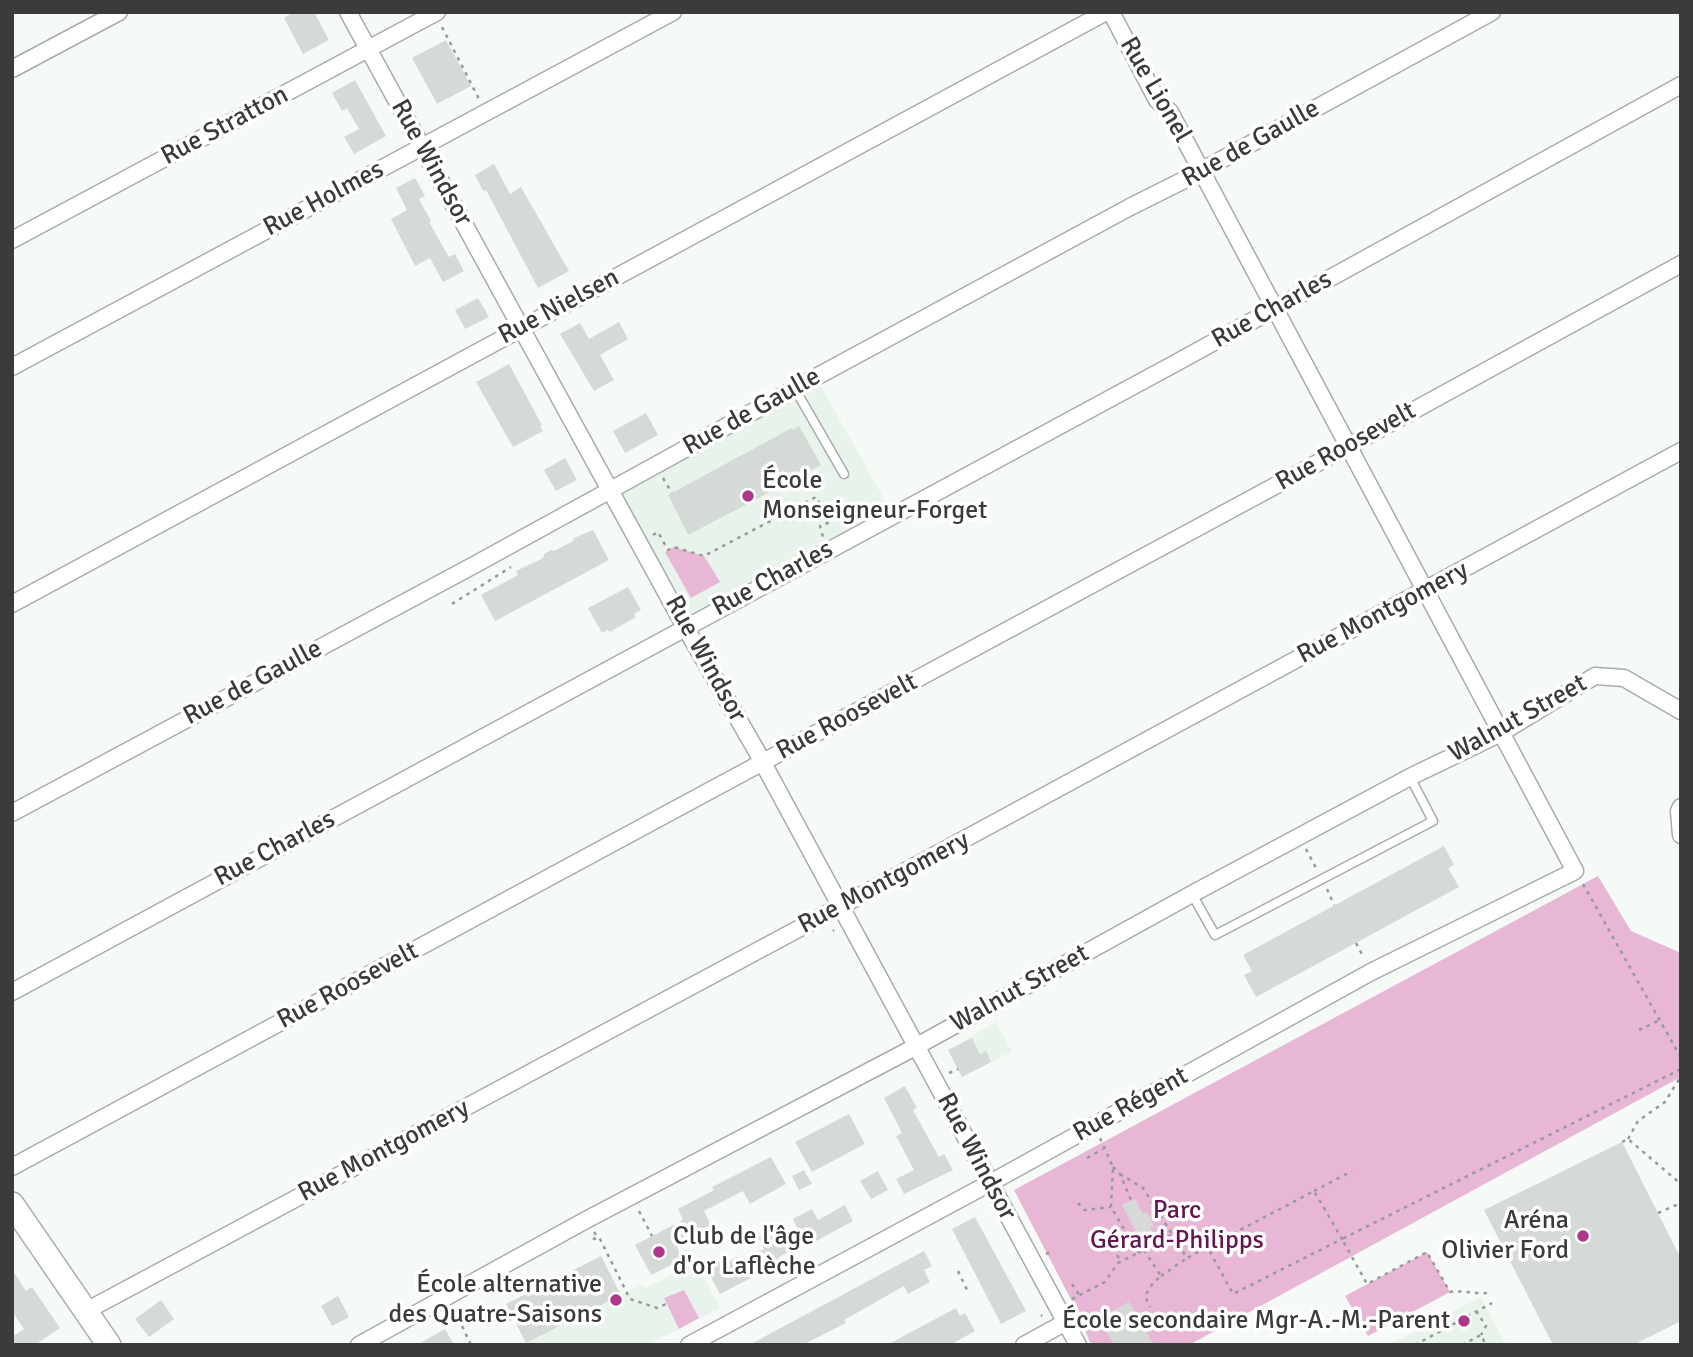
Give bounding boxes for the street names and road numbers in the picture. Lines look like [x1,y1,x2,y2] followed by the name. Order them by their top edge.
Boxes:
[1112,32,1198,148] street label: Rue Lionel
[156,79,294,173] street label: Rue Stratton
[1177,93,1325,195] street label: Rue de Gaulle
[384,94,478,232] street label: Rue Windsor
[259,154,389,244] street label: Rue Holmes
[493,262,625,352] street label: Rue Nielsen
[1207,264,1337,356] street label: Rue Charles
[678,361,826,463] street label: Rue de Gaulle
[1271,396,1421,498] street label: Rue Roosevelt
[707,534,839,624] street label: Rue Charles
[1292,555,1474,671] street label: Rue Montgomery
[658,590,752,728] street label: Rue Windsor
[178,633,328,733] street label: Rue de Gaulle
[771,667,923,767] street label: Rue Roosevelt
[1444,668,1592,770] street label: Walnut Street
[209,804,341,894] street label: Rue Charles
[793,825,975,941] street label: Rue Montgomery
[272,936,424,1036] street label: Rue Roosevelt
[946,938,1094,1040] street label: Walnut Street
[1068,1061,1194,1149] street label: Rue Régent
[929,1088,1023,1226] street label: Rue Windsor
[293,1093,475,1209] street label: Rue Montgomery

